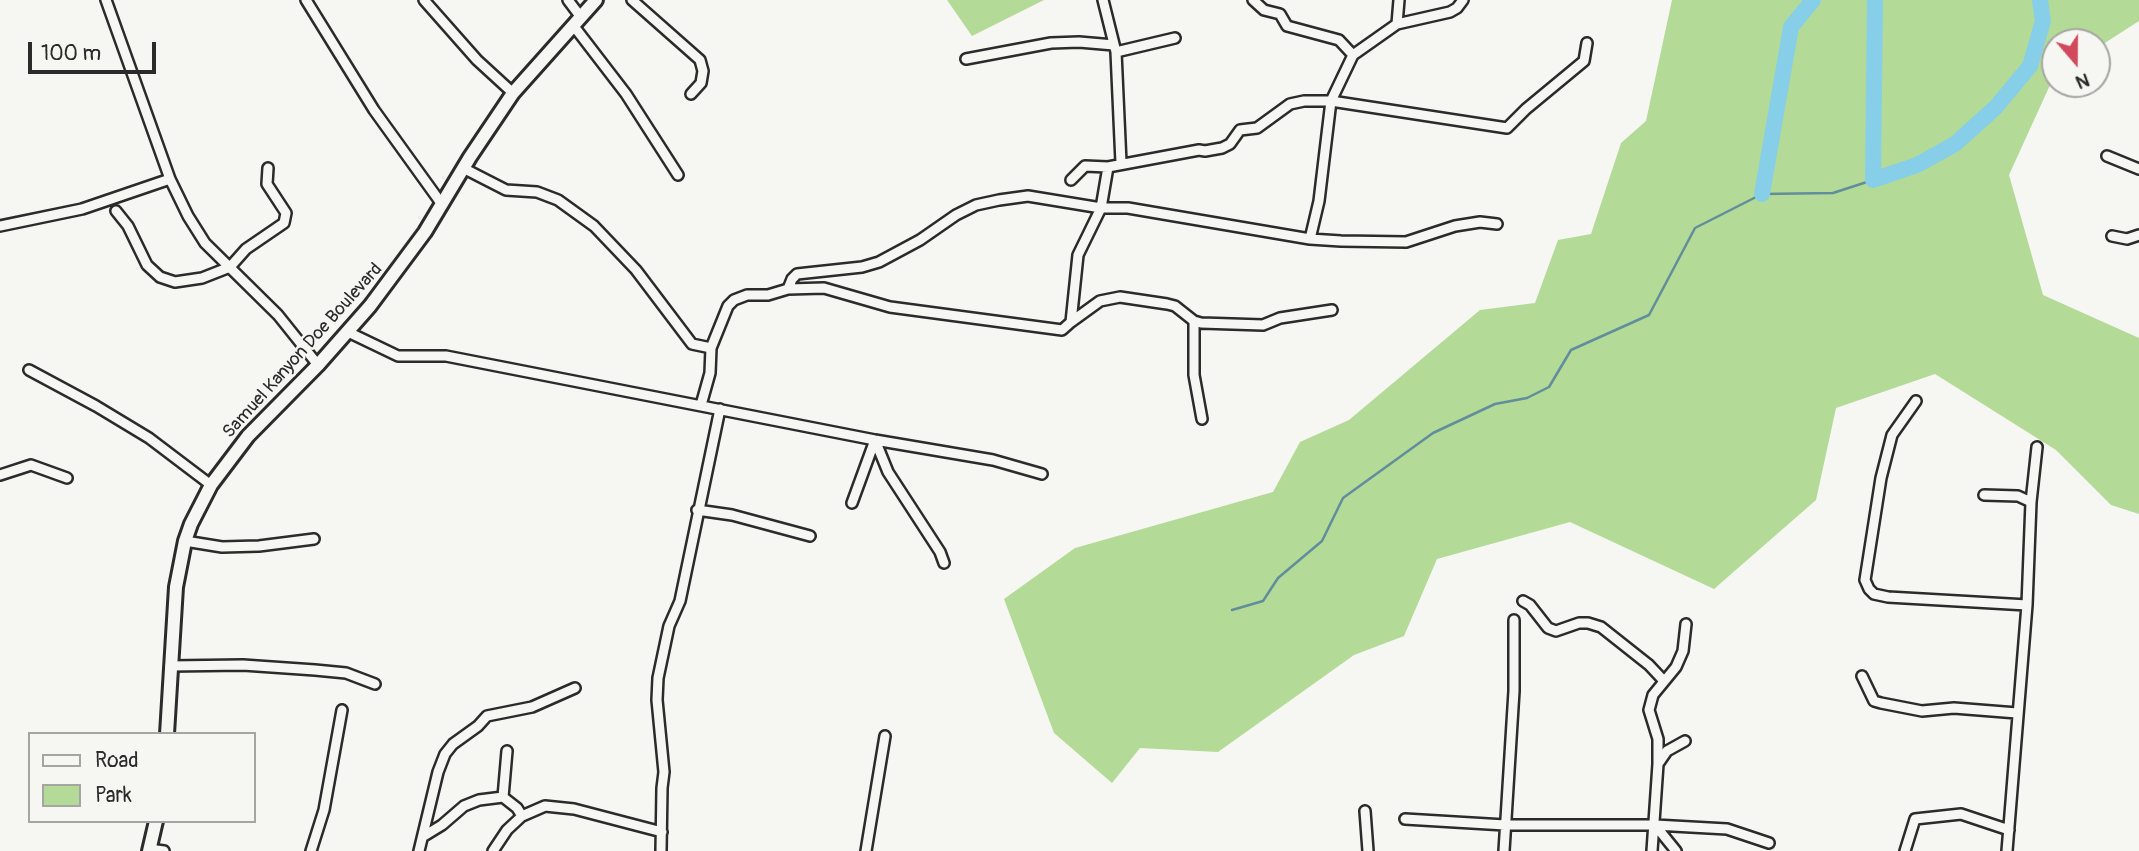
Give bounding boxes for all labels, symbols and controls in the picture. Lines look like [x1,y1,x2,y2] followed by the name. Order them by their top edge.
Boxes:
[32,28,159,72] scale bar
[2041,28,2111,98] north arrow
[41,40,101,67] text: 100 m
[2072,67,2093,94] text: N
[219,259,387,443] street label: Samuel Kanyon Doe Boulevard
[28,732,256,823] legend
[95,747,139,774] text: Road
[95,782,132,809] text: Park

